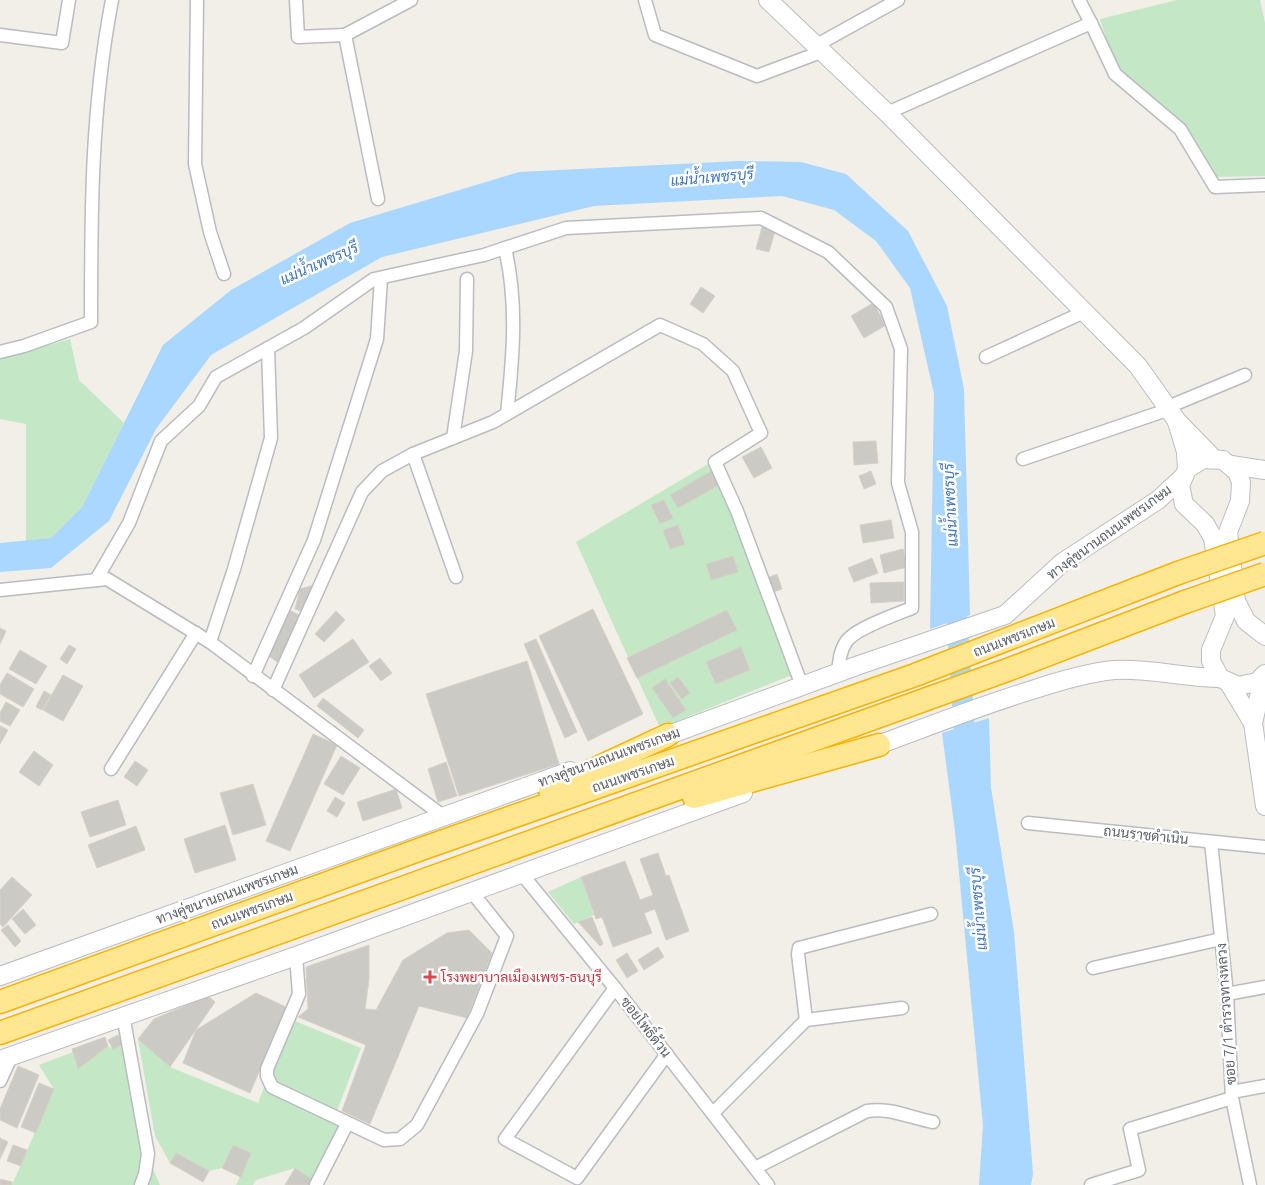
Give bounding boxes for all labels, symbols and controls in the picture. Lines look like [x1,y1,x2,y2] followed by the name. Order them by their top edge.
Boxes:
[669,161,756,192] water label: แม่น้ำเพชรบุรี
[276,234,363,290] water label: แม่น้ำเพชรบุรี
[935,462,964,547] water label: แม่น้ำเพชรบุรี
[1044,481,1175,584] street label: ทางคู่ขนานถนนเพชรเกษม
[971,614,1057,660] street label: ถนนเพชรเกษม
[536,723,682,791] street label: ทางคู่ขนานถนนเพชรเกษม
[590,752,676,796] street label: ถนนเพชรเกษม
[1103,823,1189,847] street label: ถนนราชดำเนิน
[154,860,300,928] street label: ทางคู่ขนานถนนเพชรเกษม
[962,865,993,952] water label: แม่น้ำเพชรบุรี
[209,887,295,933] street label: ถนนเพชรเกษม
[1213,943,1239,1085] street label: ซอย 7/1 ตำรวจทางหลวง
[440,968,602,987] place label: โรงพยาบาลเมืองเพชร-ธนบุรี
[423,970,437,984] marker: โรงพยาบาลเมืองเพชร-ธนบุรี
[617,991,678,1060] street label: ซอยโพธิ์ด้วน

